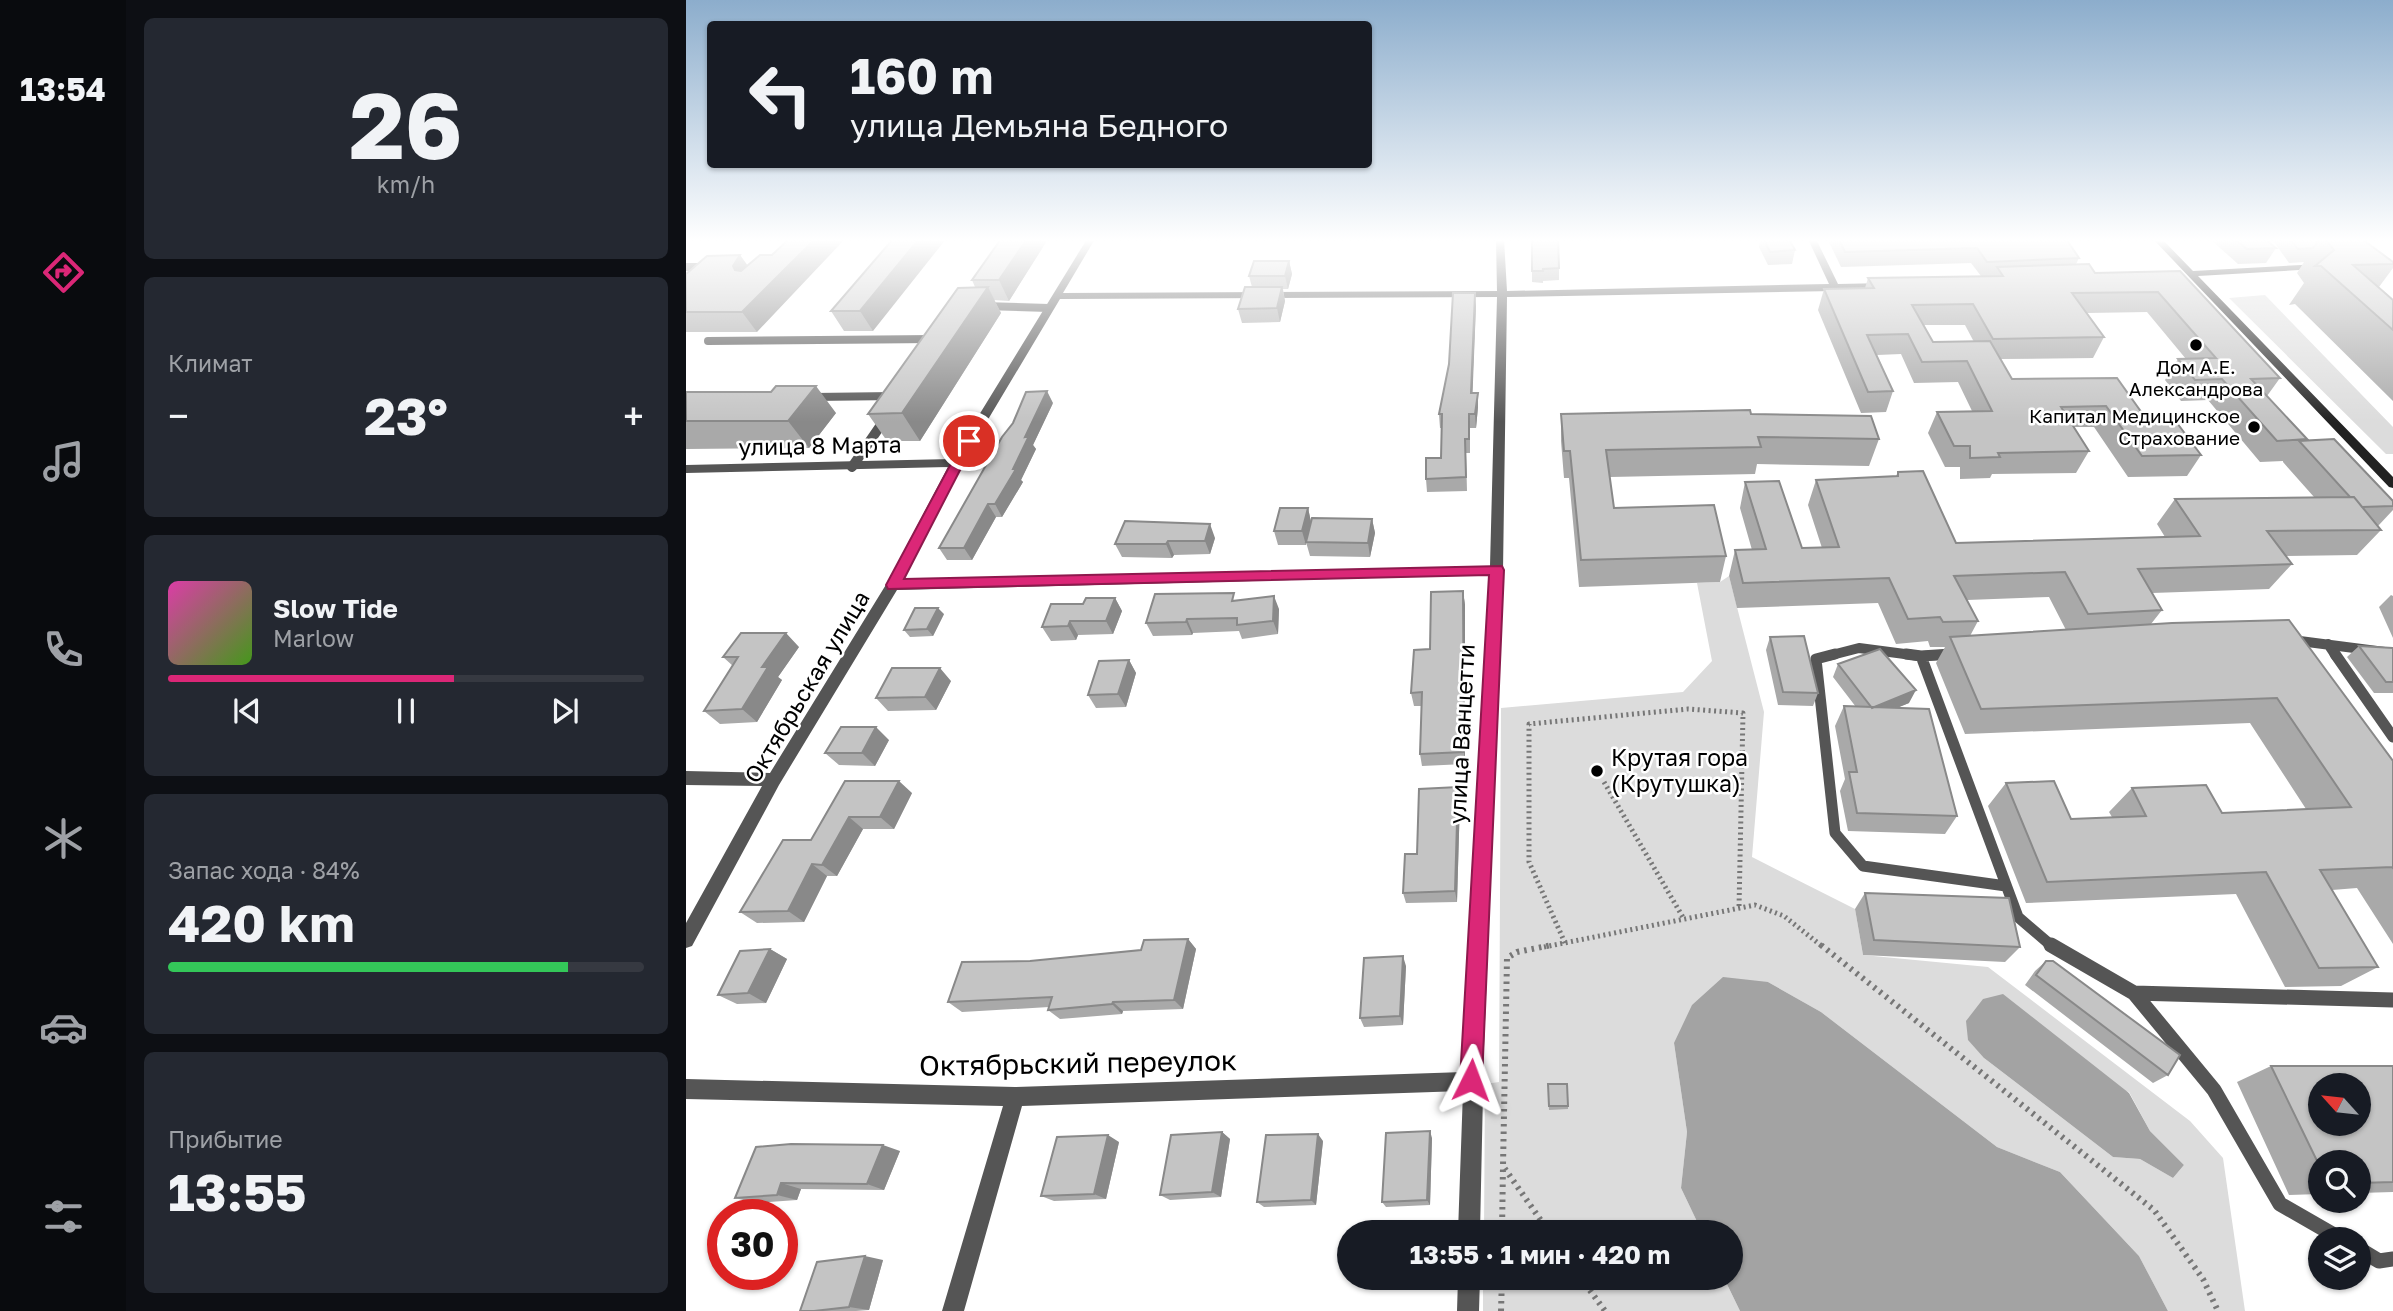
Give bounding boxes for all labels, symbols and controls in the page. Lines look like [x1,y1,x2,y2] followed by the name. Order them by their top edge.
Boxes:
[850,46,993,105] text: 160 m
[735,49,826,140] icon: left
[20,70,106,108] text: 13:54
[349,70,463,179] text: 26
[850,106,1228,144] text: улица Демьяна Бедного
[377,170,435,198] text: km/h
[39,248,88,297] icon: directions
[2188,337,2204,353] marker: Дом А.Е. Александрова
[168,349,253,377] text: Климат
[2129,355,2263,400] place label: Дом А.Е. Александрова
[364,384,448,446] text: 23°
[168,393,189,438] text: −
[623,393,644,438] text: +
[2029,404,2240,449] place label: Капитал Медицинское Страхование
[939,411,999,471] pin
[2246,419,2262,435] marker: Капитал Медицинское Страхование
[950,422,988,460] icon: arrive
[738,430,902,460] street label: улица 8 Марта
[39,437,88,486] icon: music
[738,585,875,788] street label: Октябрьская улица
[273,593,398,624] text: Slow Tide
[273,624,354,652] text: Marlow
[39,625,88,674] icon: phone
[1442,643,1480,825] street label: улица Ванцетти
[228,692,266,730] icon: previous
[387,692,425,730] icon: pause
[546,692,584,730] icon: next
[1611,743,1748,797] place label: Крутая гора (Крутушка)
[1589,763,1605,779] marker: Крутая гора (Крутушка)
[39,814,88,863] icon: climate
[168,856,359,884] text: Запас хода · 84%
[168,891,355,953] text: 420 km
[39,1003,88,1052] icon: car
[919,1043,1237,1082] street label: Октябрьский переулок
[1434,1043,1508,1117] position arrow
[2308,1073,2371,1136] north arrow
[2308,1073,2371,1290] map controls
[168,1125,283,1153] text: Прибытие
[2308,1150,2371,1213] button: search
[168,1160,307,1222] text: 13:55
[39,1192,88,1241] icon: filters
[707,1199,798,1290] speed limit sign: 30
[2308,1227,2371,1290] button: layers
[1410,1239,1670,1270] text: 13:55 · 1 мин · 420 m

